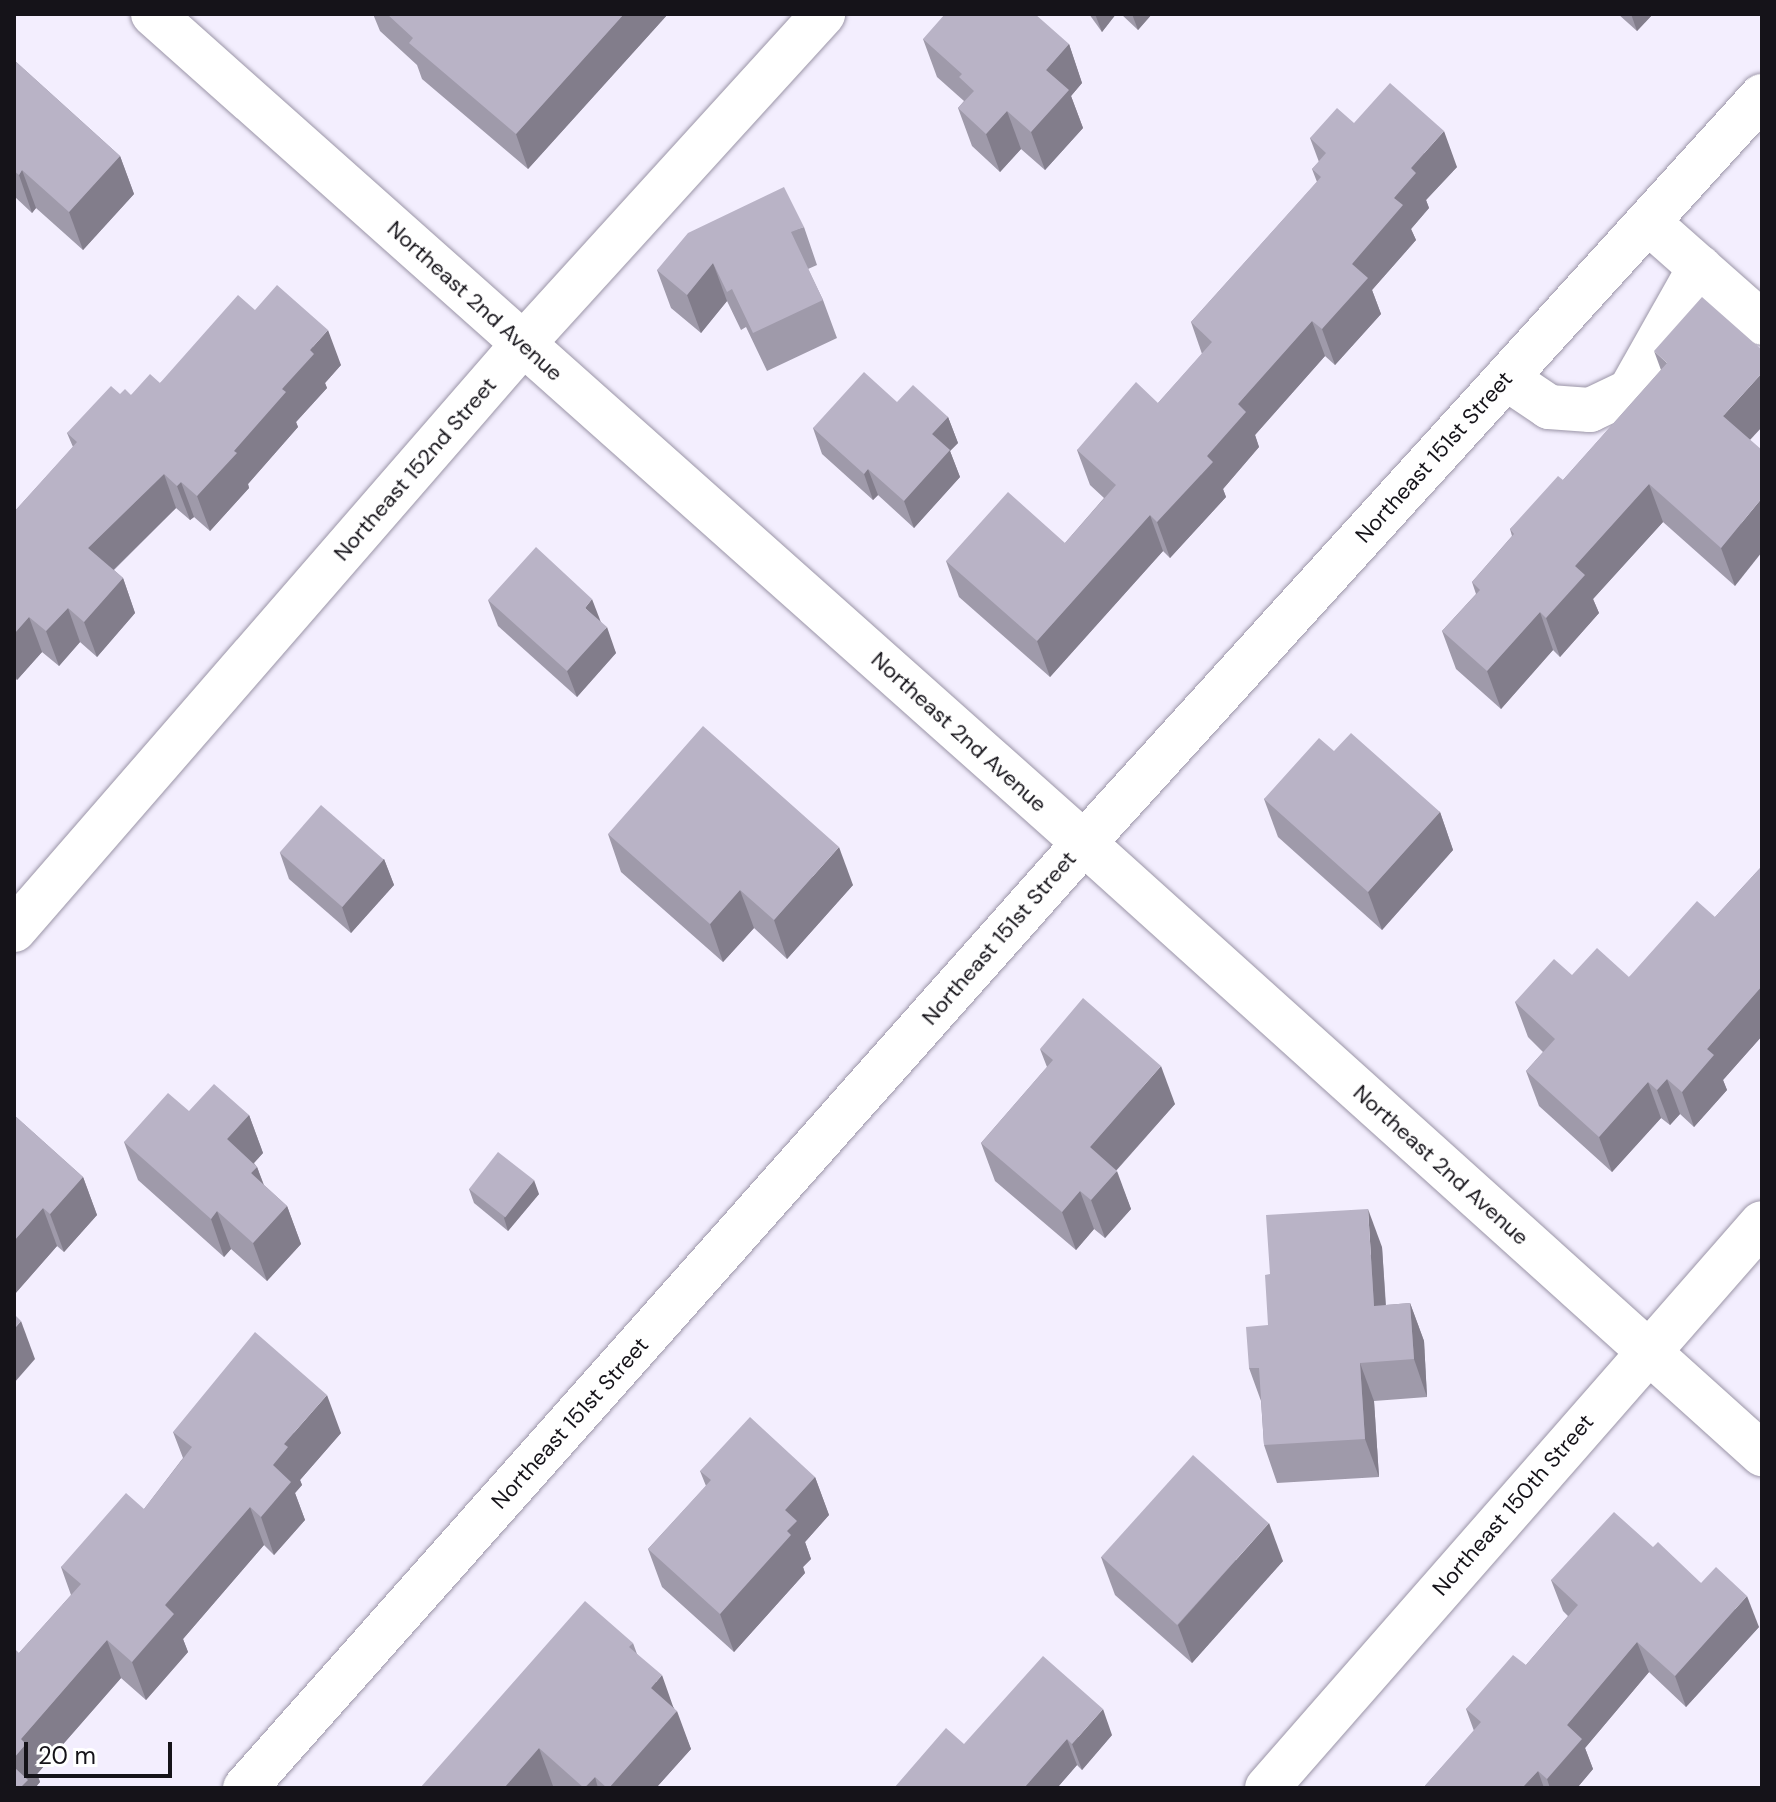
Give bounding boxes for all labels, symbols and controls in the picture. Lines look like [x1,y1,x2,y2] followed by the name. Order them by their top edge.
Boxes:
[382,215,568,387] street label: Northeast 2nd Avenue
[1350,366,1518,548] street label: Northeast 151st Street
[328,372,502,566] street label: Northeast 152nd Street
[866,646,1052,818] street label: Northeast 2nd Avenue
[916,846,1082,1030] street label: Northeast 151st Street
[1348,1079,1534,1251] street label: Northeast 2nd Avenue
[486,1332,654,1514] street label: Northeast 151st Street
[1427,1409,1599,1601] street label: Northeast 150th Street
[28,1726,176,1776] scale bar
[38,1740,96,1771] text: 20 m

